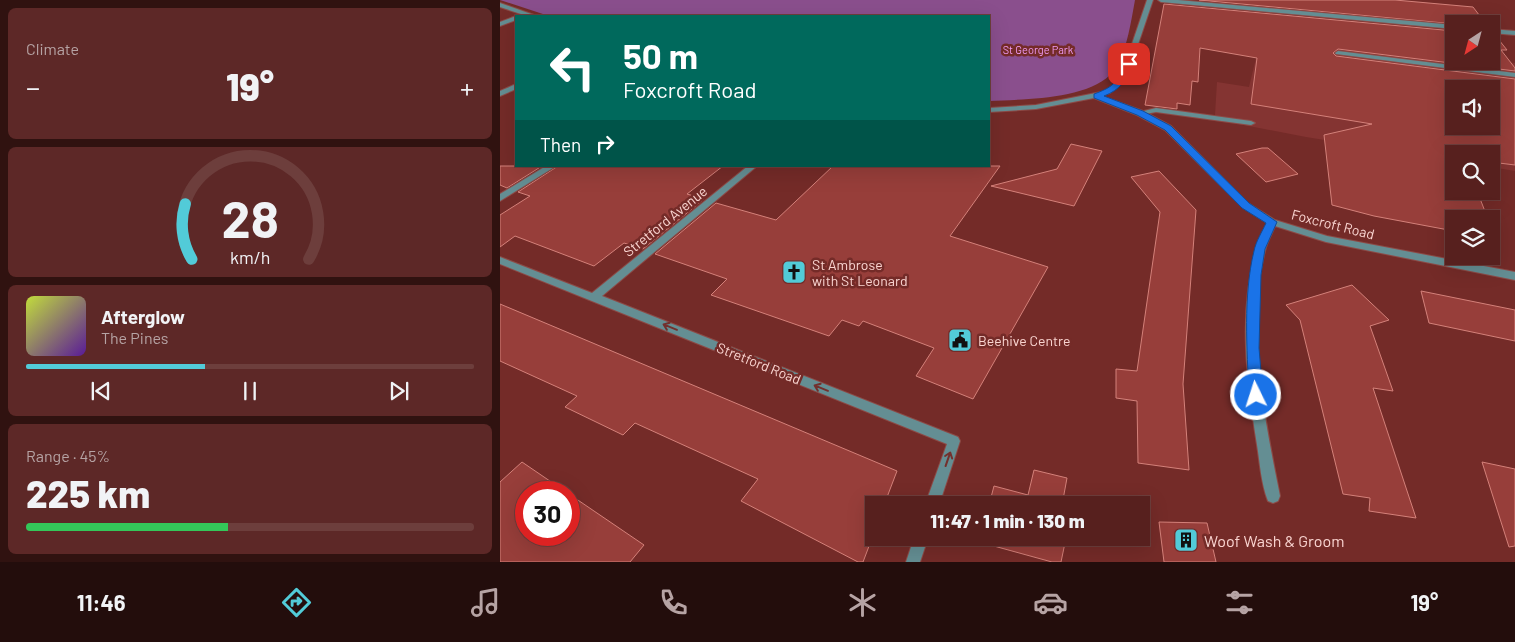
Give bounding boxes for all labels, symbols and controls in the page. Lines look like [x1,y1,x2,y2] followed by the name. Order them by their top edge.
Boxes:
[1445,15,1500,70] north arrow
[1445,15,1500,265] map controls
[623,34,698,76] text: 50 m
[540,35,605,100] icon: left
[26,39,79,58] text: Climate
[1003,43,1074,56] park label: St George Park
[1108,43,1150,85] pin
[1115,50,1143,78] icon: arrive
[226,63,274,109] text: 19°
[26,70,40,104] text: −
[460,70,474,104] text: +
[623,76,756,102] text: Foxcroft Road
[1445,80,1500,135] button: sound
[591,130,619,158] icon: right
[540,133,581,156] text: Then
[1445,145,1500,200] button: search
[620,182,710,260] street label: Stretford Avenue
[221,186,279,248] text: 28
[1290,205,1376,243] street label: Foxcroft Road
[1445,210,1500,265] button: layers
[230,246,270,268] text: km/h
[812,256,908,289] place label: St Ambrose with St Leonard
[781,259,807,285] church icon: St Ambrose with St Leonard
[101,305,185,328] text: Afterglow
[663,322,678,331] one-way arrow
[947,327,973,353] public building icon: Beehive Centre
[101,328,169,347] text: The Pines
[978,332,1071,349] place label: Beehive Centre
[714,338,804,388] street label: Stretford Road
[1229,368,1281,420] position arrow
[87,377,115,405] icon: previous
[236,377,264,405] icon: pause
[385,377,413,405] icon: next
[814,382,829,392] one-way arrow
[26,446,110,465] text: Range · 45%
[944,452,953,467] one-way arrow
[26,470,150,516] text: 225 km
[515,481,580,546] speed limit sign: 30
[930,509,1085,532] text: 11:47 · 1 min · 130 m
[1173,527,1199,553] building icon: Woof Wash & Groom
[1204,531,1344,550] place label: Woof Wash & Groom
[279,585,314,620] icon: directions
[468,585,503,620] icon: music
[656,585,691,620] icon: phone
[845,585,880,620] icon: climate
[1033,585,1068,620] icon: car
[1222,585,1257,620] icon: filters
[77,589,126,615] text: 11:46
[1410,589,1438,615] text: 19°

